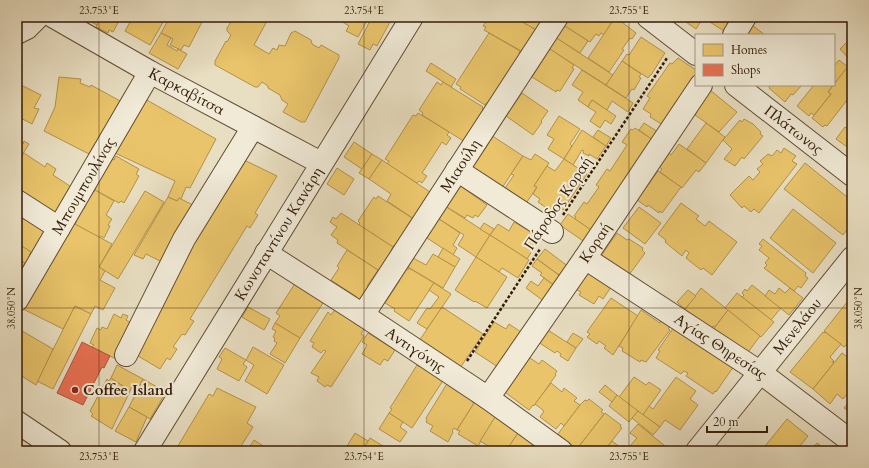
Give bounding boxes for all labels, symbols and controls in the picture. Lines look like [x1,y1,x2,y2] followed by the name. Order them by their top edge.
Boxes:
[79,4,119,18] text: 23.753°E
[344,4,384,18] text: 23.754°E
[609,4,649,18] text: 23.755°E
[695,34,835,86] legend
[731,42,767,58] text: Homes
[731,62,760,78] text: Shops
[145,63,228,120] street label: Καρκαβίτσα
[760,101,828,159] street label: Πλάτωνος
[47,133,120,239] street label: Μπουμπουλίνας
[435,135,485,196] street label: Μιαούλη
[519,152,597,254] street label: Πάροδος Kοραή
[230,163,327,304] street label: Κωνσταντίνου Κανάρη
[575,218,616,267] street label: Κοραή
[5,287,19,329] text: 38.050°N
[852,287,866,329] text: 38.050°N
[768,294,826,359] street label: Μενελάου
[670,309,772,384] street label: Αγίας Θηρεσίας
[381,323,450,377] street label: Αντιγόνης
[83,380,173,400] place label: Coffee Island
[70,385,80,395] marker: Coffee Island
[707,408,767,434] scale bar
[713,414,740,430] text: 20 m
[79,450,119,464] text: 23.753°E
[344,450,384,464] text: 23.754°E
[609,450,649,464] text: 23.755°E

